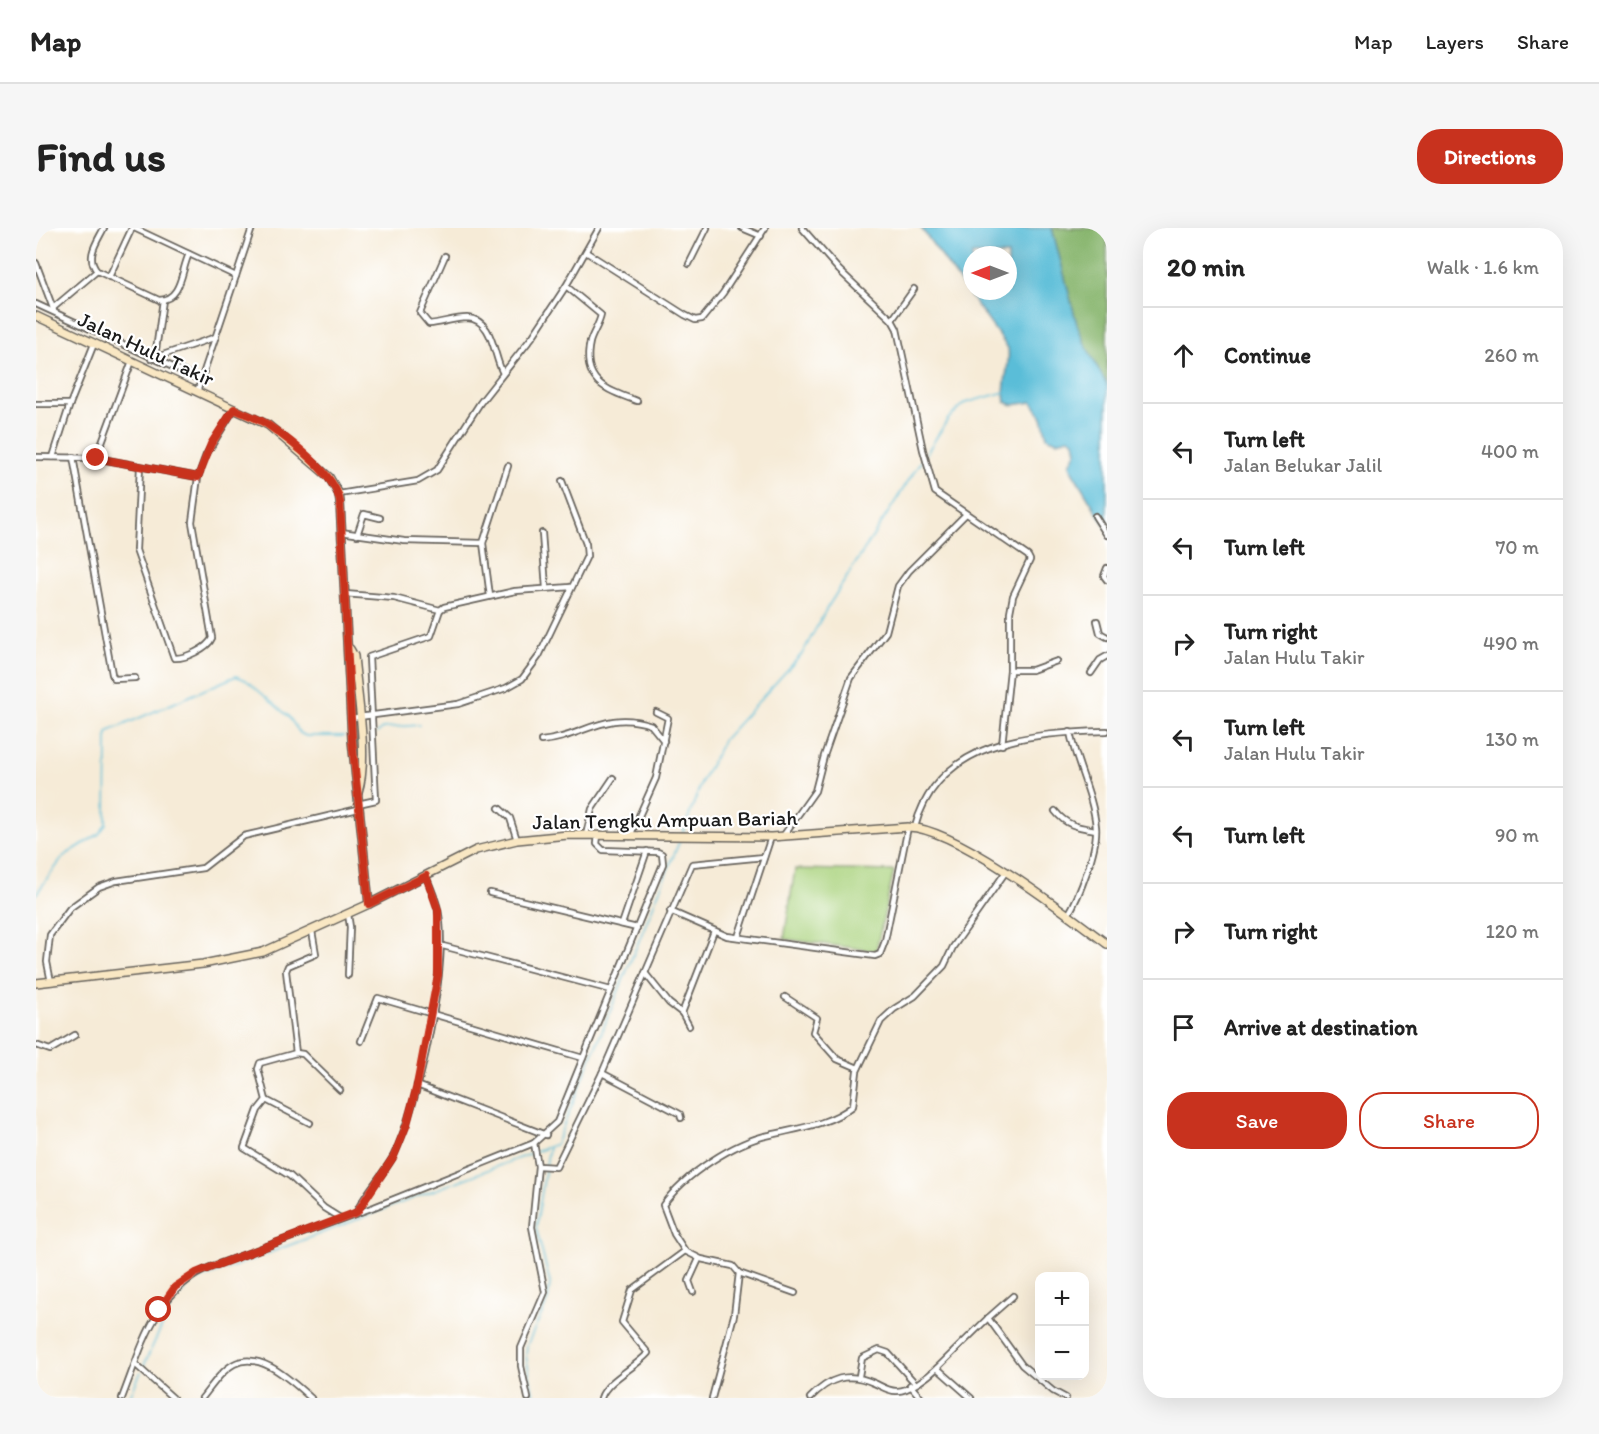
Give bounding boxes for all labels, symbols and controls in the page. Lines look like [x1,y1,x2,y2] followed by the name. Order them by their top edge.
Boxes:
[30,24,81,58] text: Map
[1354,29,1393,54] text: Map
[1426,29,1484,54] text: Layers
[1517,29,1569,54] text: Share
[1417,129,1563,184] button: Directions
[36,131,166,182] text: Find us
[963,246,1017,300] north arrow
[1167,251,1245,283] text: 20 min
[1427,255,1539,279] text: Walk · 1.6 km
[74,306,218,391] street label: Jalan Hulu Takir
[1167,339,1200,372] icon: ahead
[1224,342,1311,369] text: Continue
[1484,343,1539,367] text: 260 m
[1224,426,1305,453] text: Turn left
[1167,435,1200,468] icon: left
[1481,439,1539,463] text: 400 m
[82,444,108,470] route end
[1224,453,1382,477] text: Jalan Belukar Jalil
[1167,531,1200,564] icon: left
[1224,534,1305,561] text: Turn left
[1495,535,1539,559] text: 70 m
[1224,618,1318,645] text: Turn right
[1167,627,1200,660] icon: right
[1483,631,1539,655] text: 490 m
[1224,645,1365,669] text: Jalan Hulu Takir
[1224,714,1305,741] text: Turn left
[1167,723,1200,756] icon: left
[1485,727,1539,751] text: 130 m
[1224,741,1365,765] text: Jalan Hulu Takir
[532,805,799,834] street label: Jalan Tengku Ampuan Bariah
[1167,819,1200,852] icon: left
[1224,822,1305,849] text: Turn left
[1495,823,1539,847] text: 90 m
[1167,915,1200,948] icon: right
[1224,918,1318,945] text: Turn right
[1486,919,1539,943] text: 120 m
[1167,1011,1200,1044] icon: arrive
[1224,1014,1418,1041] text: Arrive at destination
[1167,1092,1347,1149] button: Save
[1359,1092,1539,1149] button: Share
[1035,1272,1089,1380] map controls
[1035,1272,1089,1326] button: +
[145,1296,171,1322] route start
[1035,1326,1089,1380] button: −

